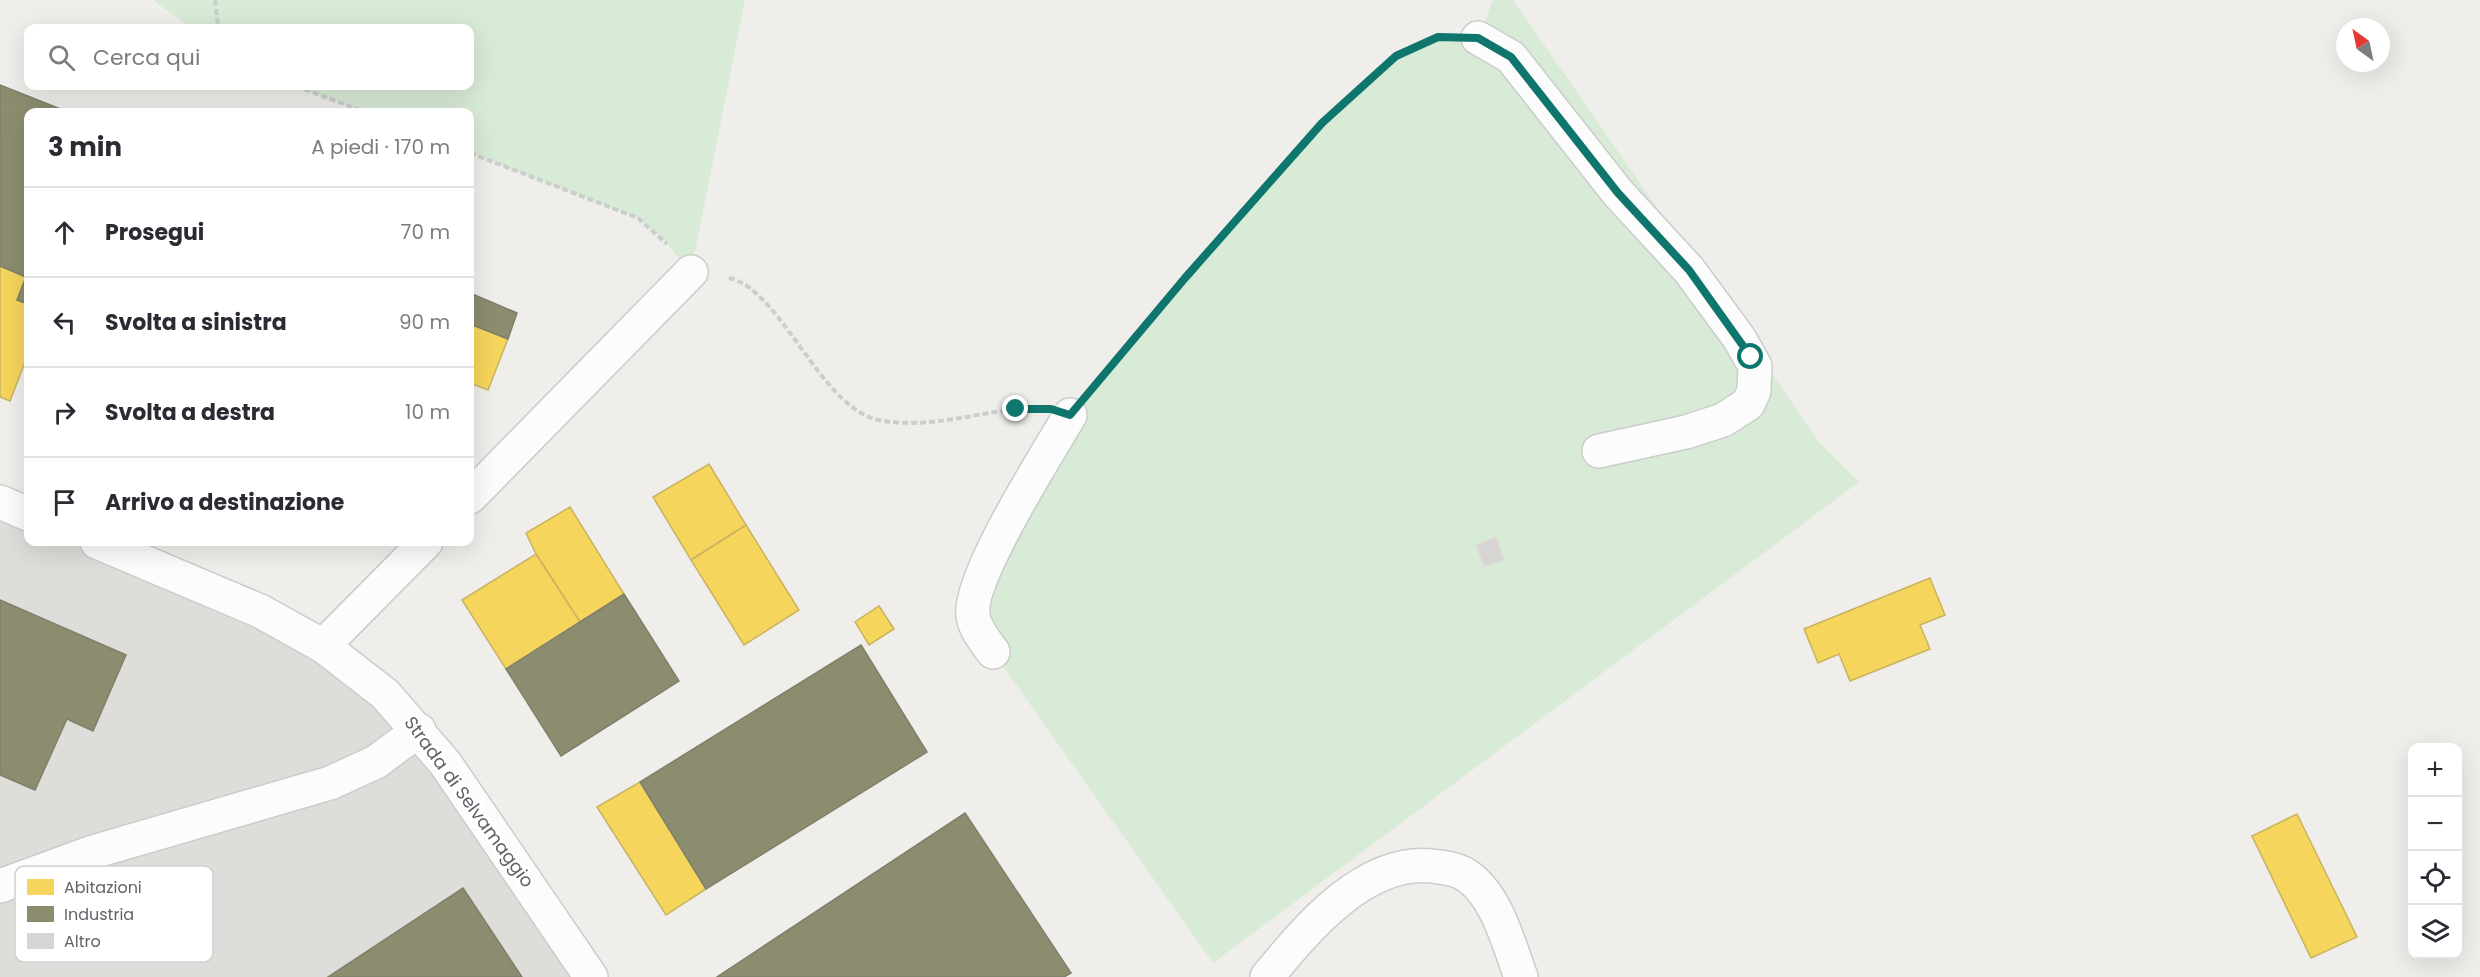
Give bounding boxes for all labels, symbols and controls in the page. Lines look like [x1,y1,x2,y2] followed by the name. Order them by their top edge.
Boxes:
[2336,18,2390,72] north arrow
[24,24,474,90] search box
[45,41,78,74] icon: search
[93,42,200,73] text: Cerca qui
[48,129,122,165] text: 3 min
[311,133,450,161] text: A piedi · 170 m
[48,216,81,249] icon: ahead
[105,217,204,248] text: Prosegui
[401,218,450,246] text: 70 m
[48,306,81,339] icon: left
[105,307,287,338] text: Svolta a sinistra
[399,308,450,336] text: 90 m
[1737,343,1763,369] route start
[1002,395,1028,421] route end
[48,396,81,429] icon: right
[105,397,275,428] text: Svolta a destra
[405,398,450,426] text: 10 m
[48,486,81,519] icon: arrive
[105,487,344,518] text: Arrivo a destinazione
[399,711,540,892] street label: Strada di Selvamaggio
[2408,743,2462,959] map controls
[2408,743,2462,797] button: +
[2408,797,2462,851] button: −
[2408,851,2462,905] button: locate
[15,866,213,962] legend
[64,876,142,899] text: Abitazioni
[64,903,134,926] text: Industria
[2408,905,2462,959] button: layers
[64,930,101,953] text: Altro

